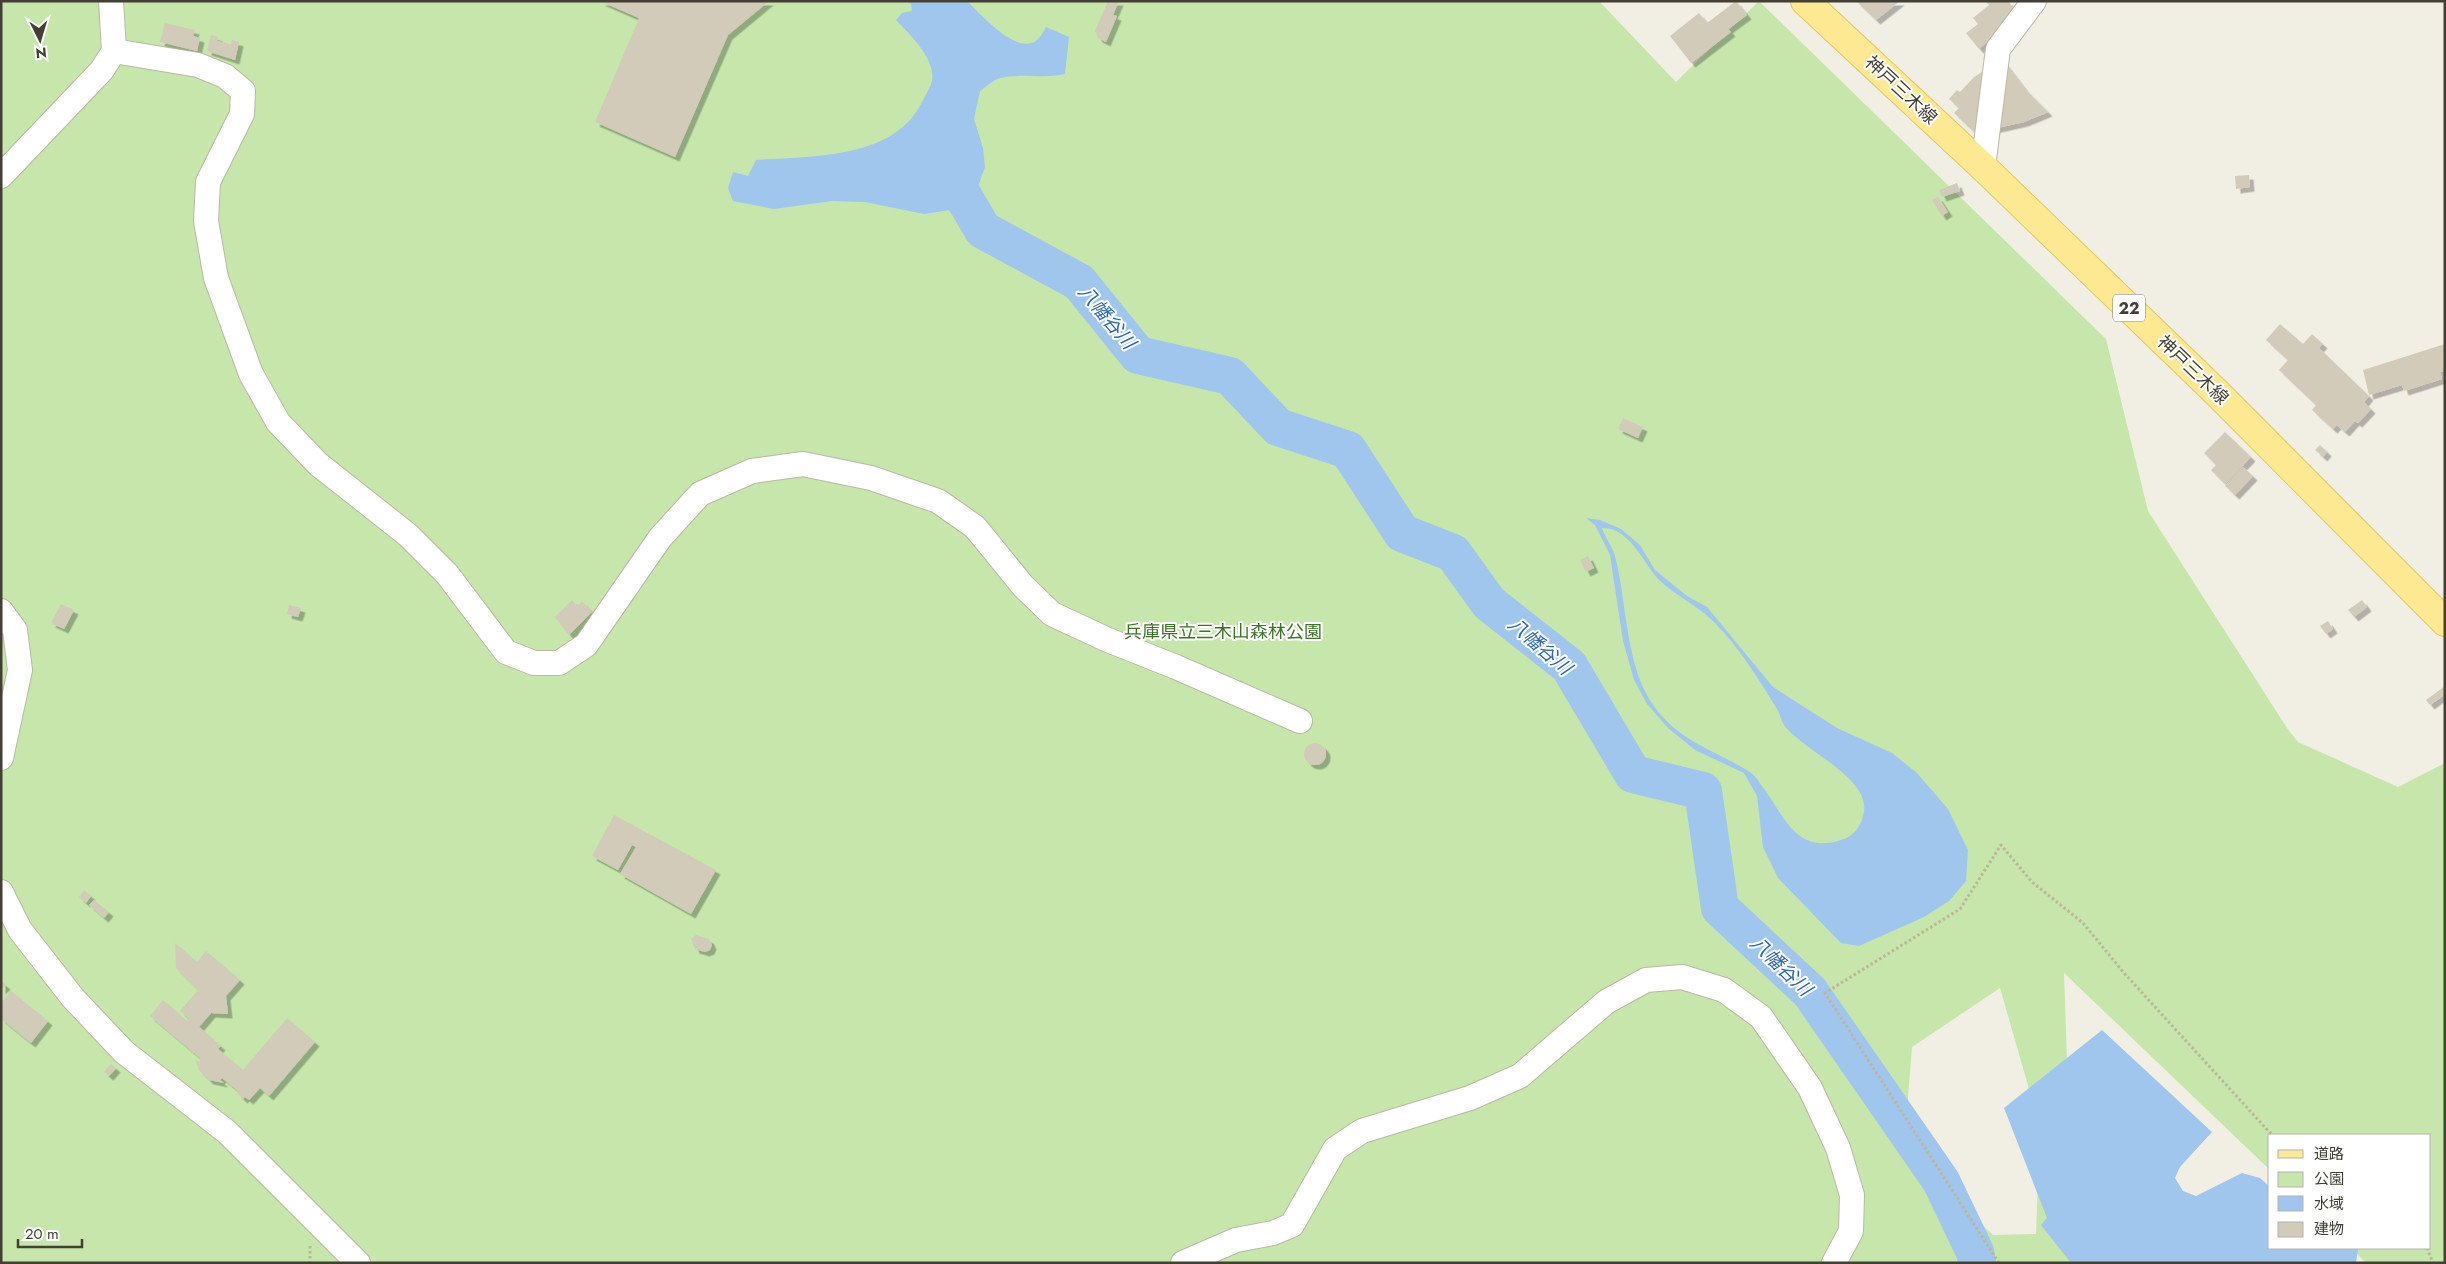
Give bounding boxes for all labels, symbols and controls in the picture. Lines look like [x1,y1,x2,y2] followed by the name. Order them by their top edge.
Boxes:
[15,15,65,65] north arrow
[35,43,48,63] text: N
[1859,50,1943,130] street label: 神戸三木線
[1072,279,1143,356] water label: 八幡谷川
[2113,294,2145,322] road number: 22
[2152,329,2234,411] street label: 神戸三木線
[1502,611,1579,682] water label: 八幡谷川
[1124,619,1322,645] park label: 兵庫県立三木山森林公園
[1744,930,1819,1003] water label: 八幡谷川
[2268,1134,2431,1249] legend
[2314,1143,2344,1165] text: 道路
[2314,1168,2344,1190] text: 公園
[2314,1193,2344,1215] text: 水域
[18,1216,81,1248] scale bar
[2314,1218,2344,1240] text: 建物
[25,1223,59,1245] text: 20 m

